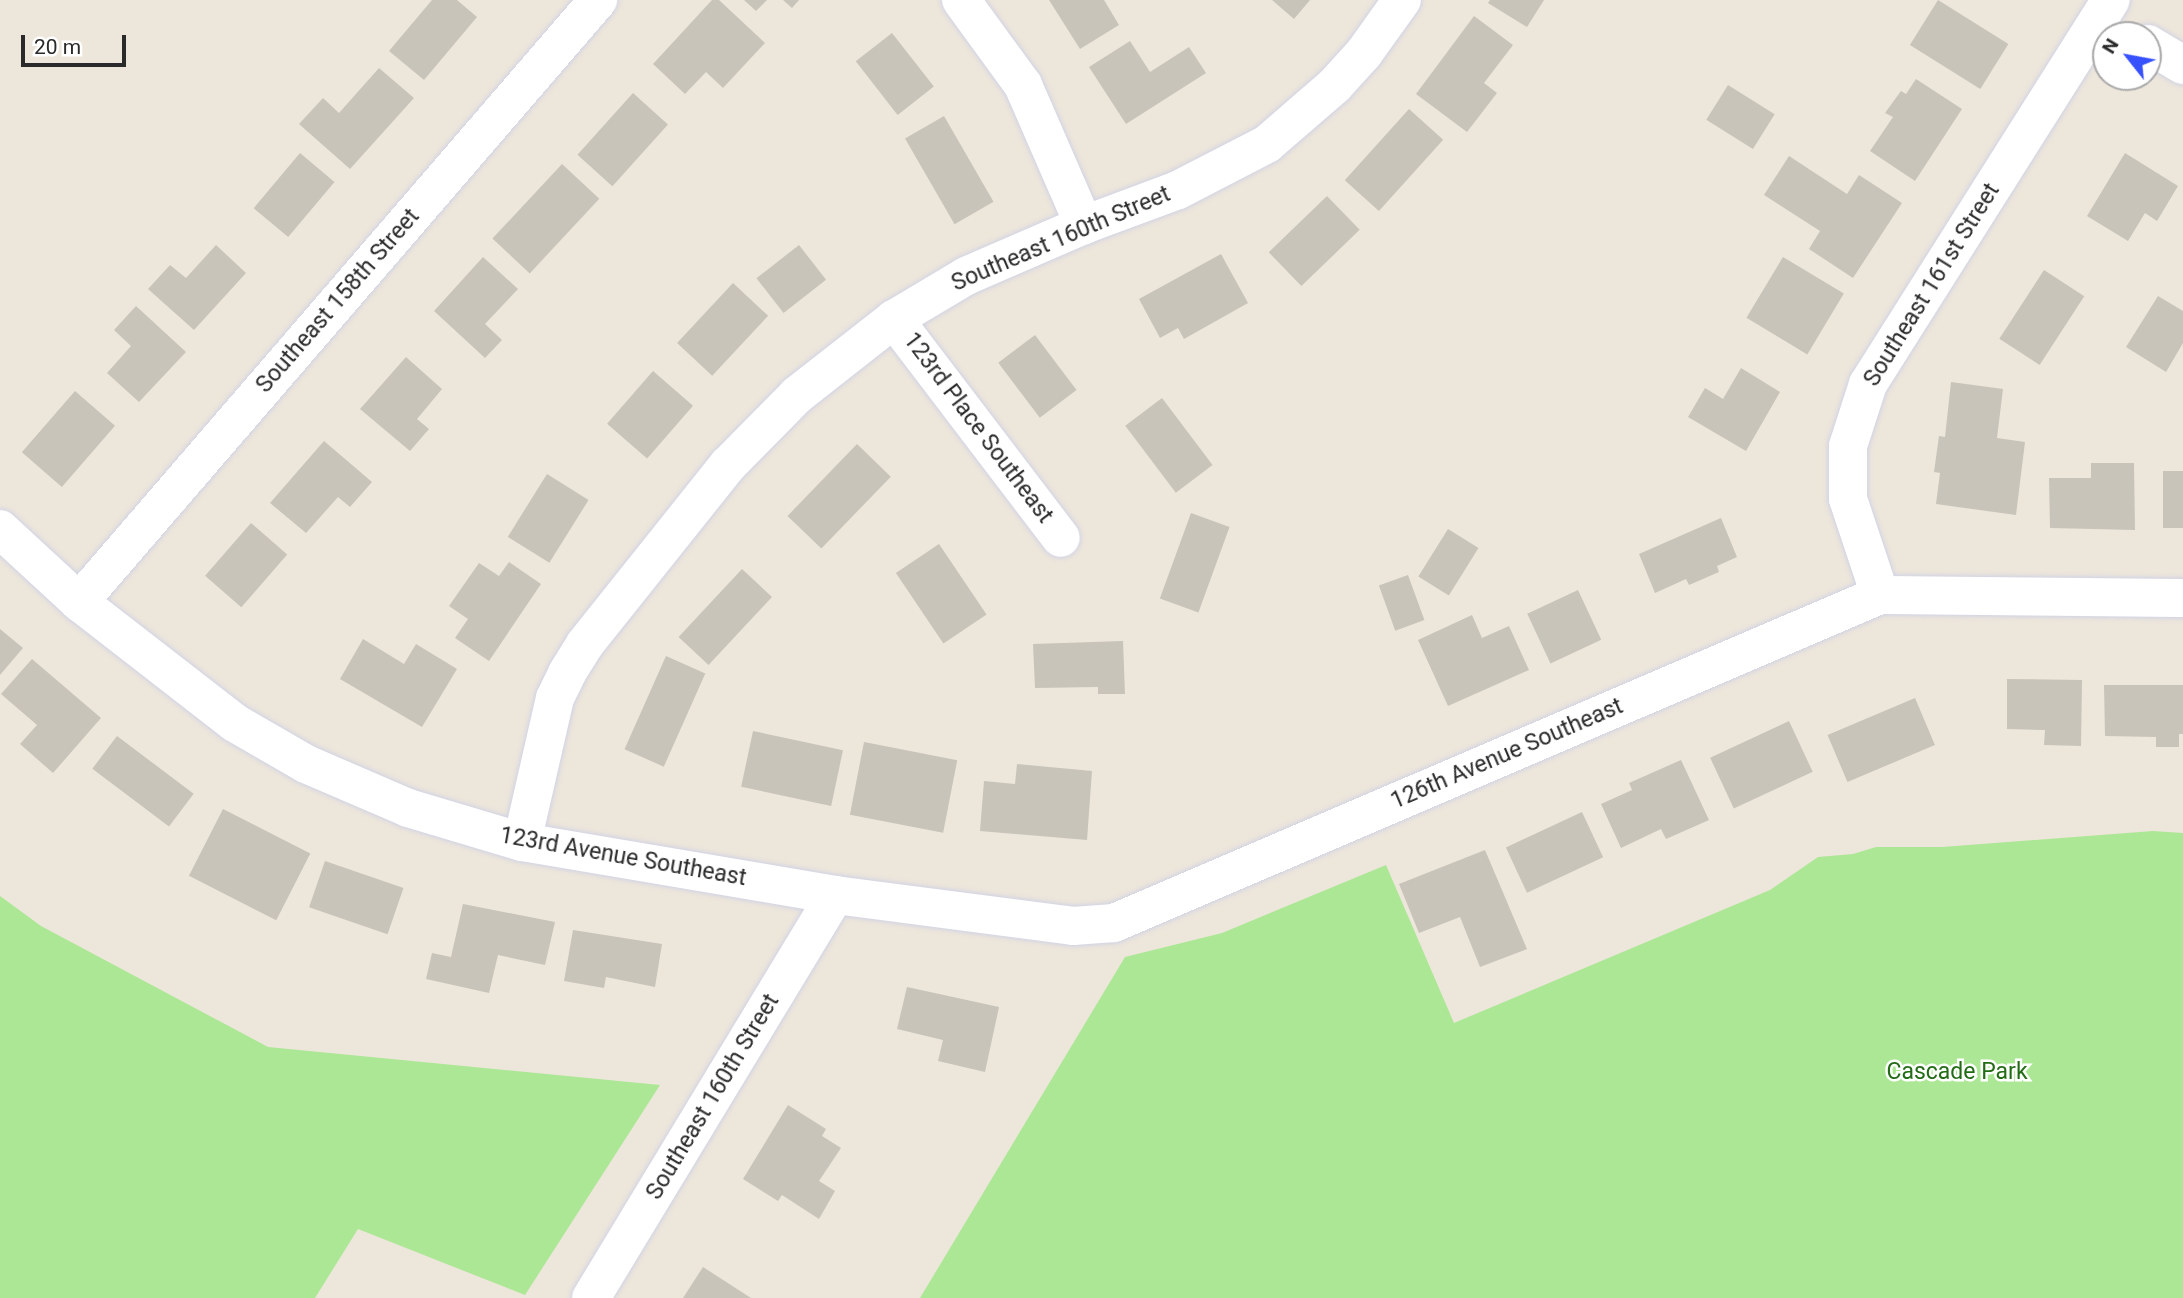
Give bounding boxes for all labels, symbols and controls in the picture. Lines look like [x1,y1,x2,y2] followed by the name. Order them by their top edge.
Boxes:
[24,21,130,65] scale bar
[2092,21,2162,91] north arrow
[2097,34,2124,58] text: N
[34,35,81,59] text: 20 m
[1858,178,2006,392] street label: Southeast 161st Street
[948,180,1174,298] street label: Southeast 160th Street
[251,203,425,399] street label: Southeast 158th Street
[897,327,1059,529] street label: 123rd Place Southeast
[1387,693,1627,815] street label: 126th Avenue Southeast
[498,822,748,892] street label: 123rd Avenue Southeast
[641,989,785,1205] street label: Southeast 160th Street
[1886,1058,2028,1086] park label: Cascade Park

